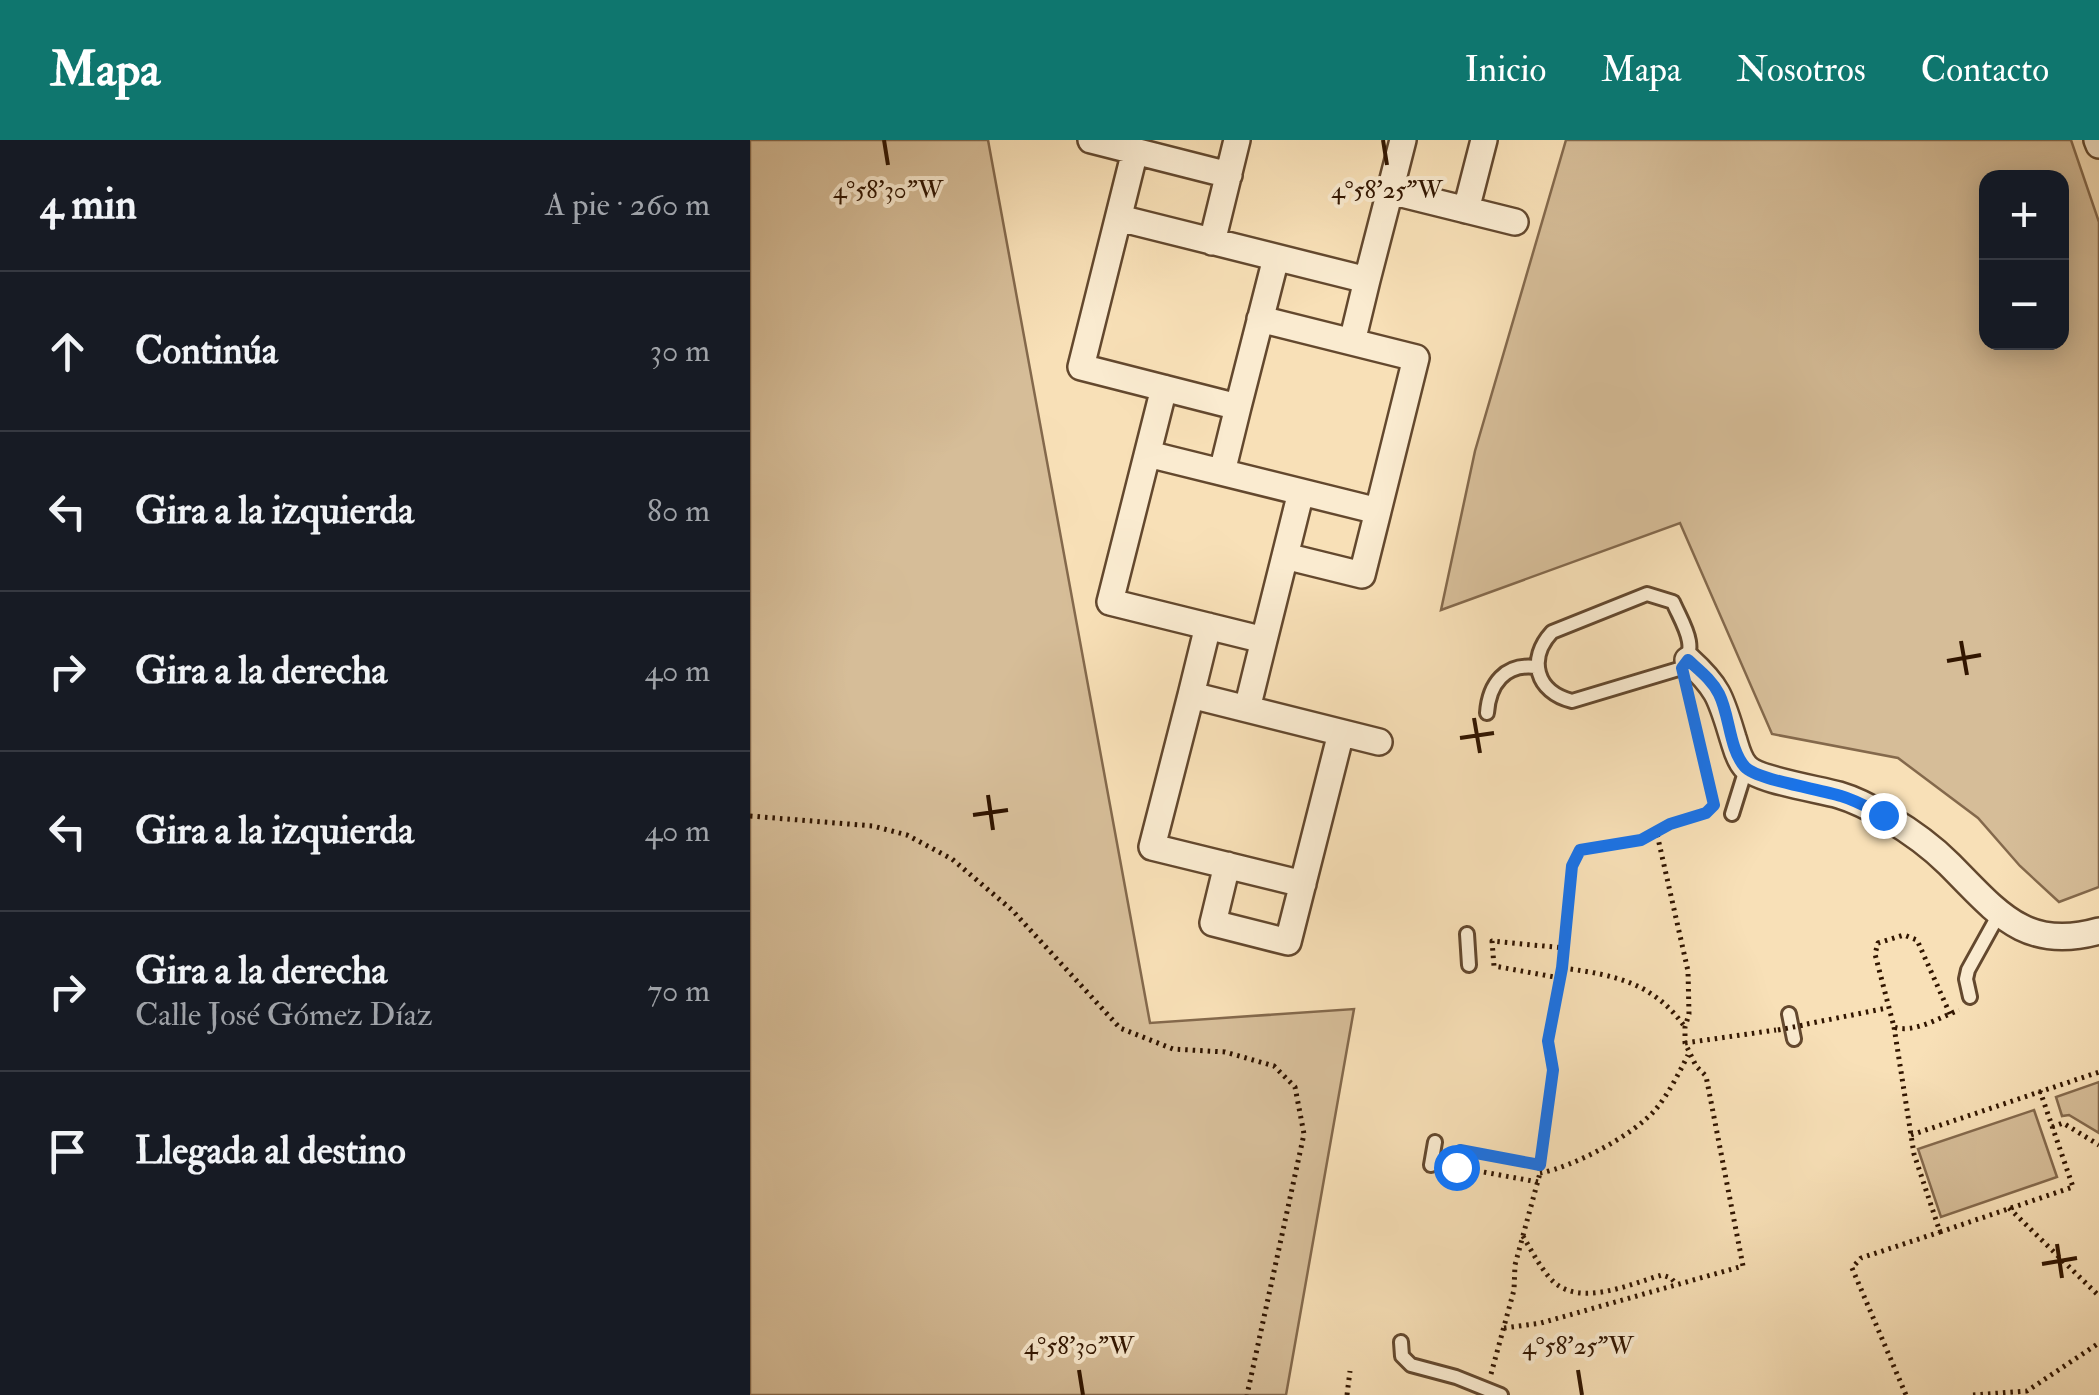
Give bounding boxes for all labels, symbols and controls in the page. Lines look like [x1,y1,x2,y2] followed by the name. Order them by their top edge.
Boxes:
[50,40,160,100] text: Mapa
[1465,48,1546,92] text: Inicio
[1601,48,1681,92] text: Mapa
[1736,48,1866,92] text: Nosotros
[1921,48,2049,92] text: Contacto
[1979,170,2069,350] map controls
[1979,170,2069,260] button: +
[833,175,945,206] text: 4°58'30"W
[1331,175,1444,206] text: 4°58'25"W
[40,179,137,231] text: 4 min
[545,185,710,225] text: A pie · 260 m
[1979,260,2069,350] button: −
[40,324,95,379] icon: ahead
[135,327,278,375] text: Continúa
[650,331,710,371] text: 30 m
[40,484,95,539] icon: left
[135,487,414,535] text: Gira a la izquierda
[647,491,710,531] text: 80 m
[40,644,95,699] icon: right
[135,647,387,695] text: Gira a la derecha
[645,651,710,691] text: 40 m
[1861,793,1907,839] route end
[40,804,95,859] icon: left
[135,807,414,855] text: Gira a la izquierda
[645,811,710,851] text: 40 m
[135,947,387,995] text: Gira a la derecha
[40,964,95,1019] icon: right
[647,971,710,1011] text: 70 m
[135,995,433,1035] text: Calle José Gómez Díaz
[40,1124,95,1179] icon: arrive
[135,1127,406,1175] text: Llegada al destino
[1434,1145,1480,1191] route start
[1024,1331,1136,1362] text: 4°58'30"W
[1522,1331,1635,1362] text: 4°58'25"W

